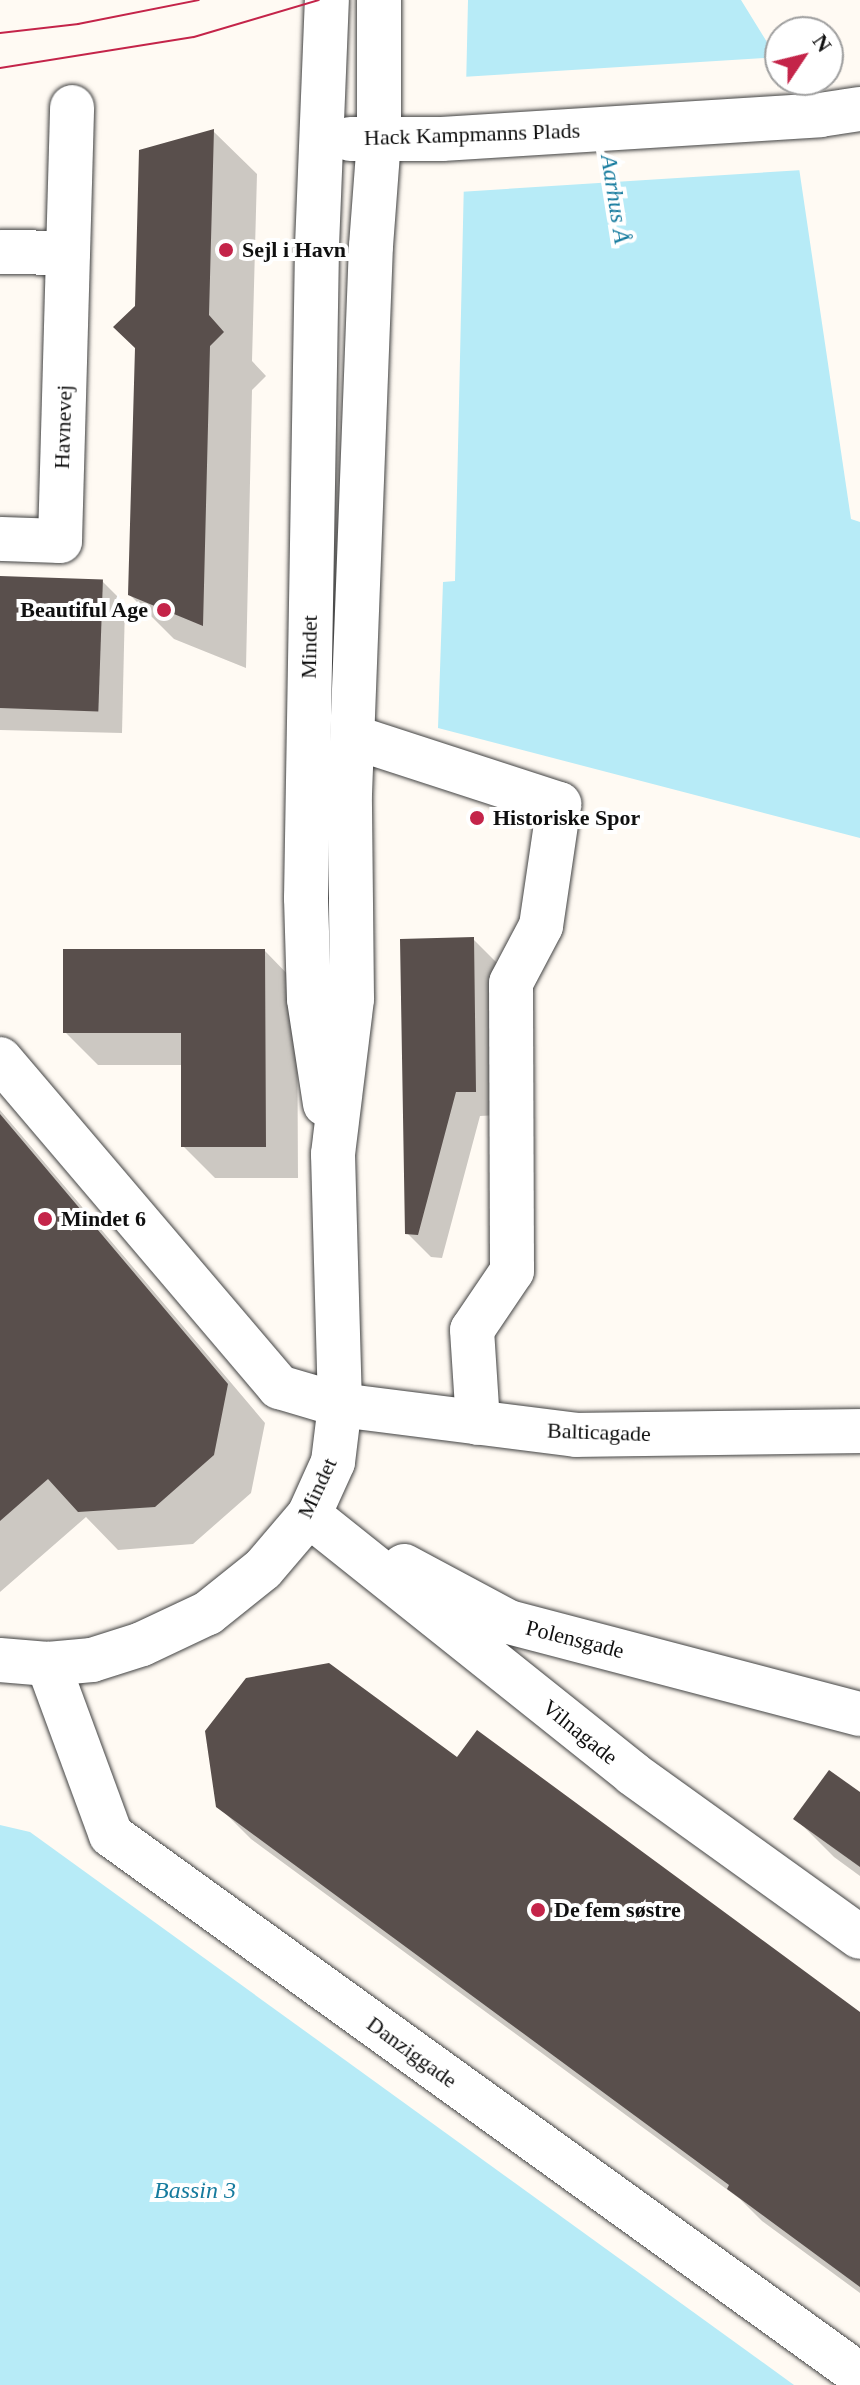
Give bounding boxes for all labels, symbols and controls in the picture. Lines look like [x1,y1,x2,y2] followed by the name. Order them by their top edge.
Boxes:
[764,16,844,96] north arrow
[808,29,837,57] text: N
[363,117,581,151] street label: Hack Kampmanns Plads
[594,153,636,245] water label: Aarhus Å
[242,237,346,263] place label: Sejl i Havn
[217,241,235,259] marker: Sejl i Havn
[48,384,78,470] street label: Havnevej
[19,597,148,623] place label: Beautiful Age
[155,601,173,619] marker: Beautiful Age
[295,615,323,679] street label: Mindet
[493,805,640,831] place label: Historiske Spor
[468,809,486,827] marker: Historiske Spor
[61,1206,146,1232] place label: Mindet 6
[36,1210,54,1228] marker: Mindet 6
[547,1417,651,1447] street label: Balticagade
[292,1454,342,1522] street label: Mindet
[523,1614,627,1664] street label: Polensgade
[537,1694,623,1770] street label: Vilnagade
[554,1897,681,1923] place label: De fem søstre
[529,1901,547,1919] marker: De fem søstre
[362,2010,462,2094] street label: Danziggade
[154,2177,236,2205] water label: Bassin 3

